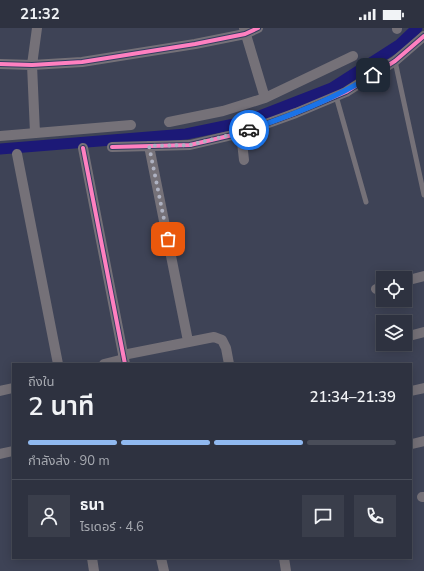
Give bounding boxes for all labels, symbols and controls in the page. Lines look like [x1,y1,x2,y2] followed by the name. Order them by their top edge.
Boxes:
[20,4,60,24] text: 21:32
[356,58,390,92] pin
[362,64,384,86] icon: home
[229,110,269,150] courier
[238,119,260,141] icon: car
[151,222,185,256] pin
[157,228,179,250] icon: bag
[376,271,412,351] map controls
[376,271,412,307] button: locate
[376,315,412,351] button: layers
[28,373,54,391] text: ถึงใน
[309,387,396,407] text: 21:34–21:39
[28,389,94,424] text: 2 นาที
[28,452,110,470] text: กำลังส่ง · 90 m
[28,495,70,537] button: person
[80,495,105,515] text: ธนา
[302,495,344,537] button: chat
[354,495,396,537] button: phone
[80,518,144,536] text: ไรเดอร์ · 4.6

